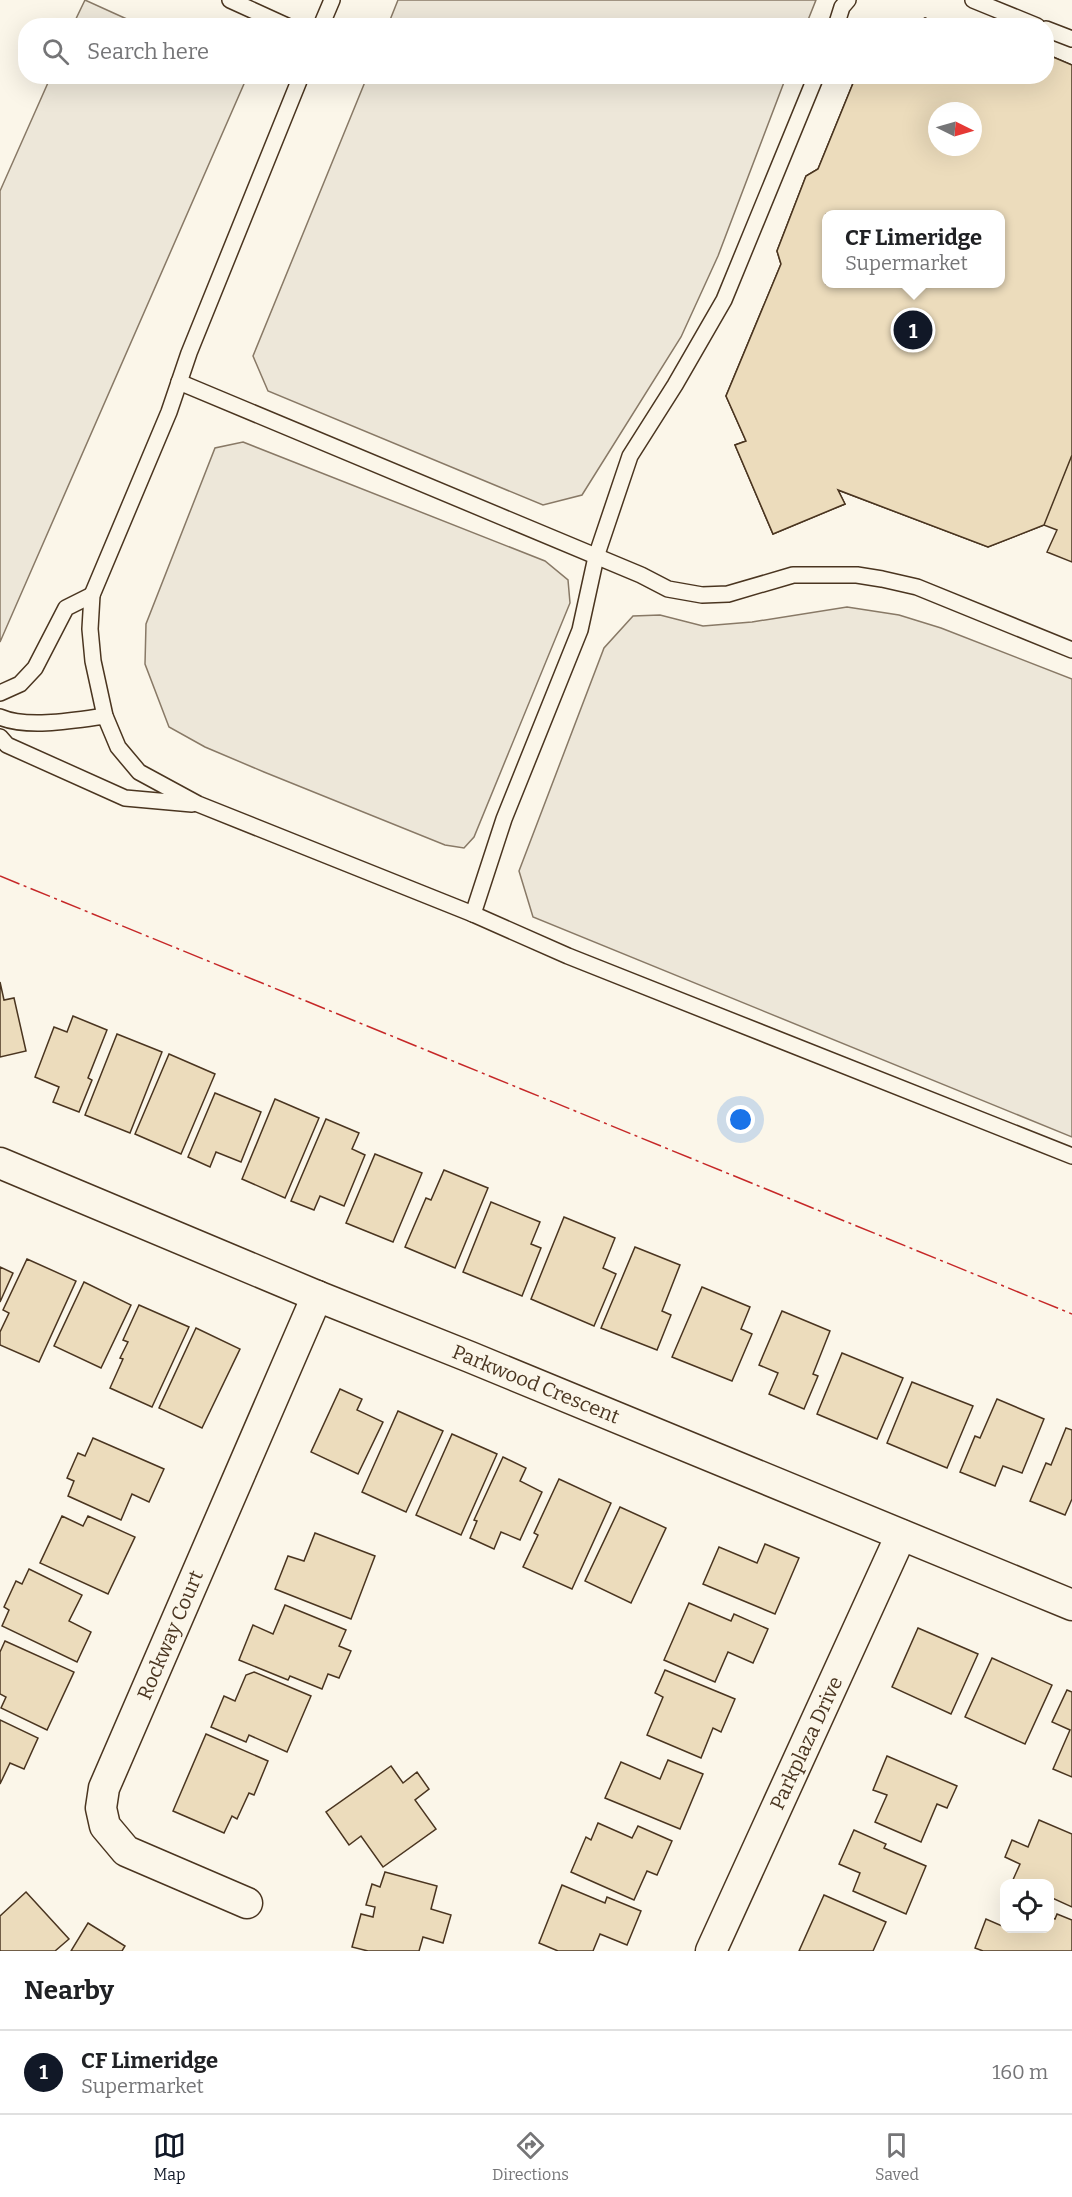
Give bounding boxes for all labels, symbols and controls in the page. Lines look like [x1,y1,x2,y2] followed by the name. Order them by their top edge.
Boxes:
[18,18,1054,84] search box
[39,35,72,68] icon: search
[87,38,209,65] text: Search here
[928,102,982,156] north arrow
[822,210,1005,288] popup
[845,224,982,251] text: CF Limeridge
[845,251,968,275] text: Supermarket
[894,308,932,352] pin: 1
[726,1105,755,1134] your location
[449,1339,623,1429] street label: Parkwood Crescent
[132,1567,208,1703] street label: Rockway Court
[765,1673,847,1813] street label: Parkplaza Drive
[1000,1879,1054,1933] map controls
[1000,1879,1054,1933] button: locate
[24,1975,114,2006] text: Nearby
[81,2047,218,2074] text: CF Limeridge
[39,2060,48,2084] text: 1
[992,2060,1048,2084] text: 160 m
[81,2074,204,2098] text: Supermarket
[153,2129,186,2184] tab: Map
[492,2129,569,2184] tab: Directions
[875,2129,919,2184] tab: Saved

